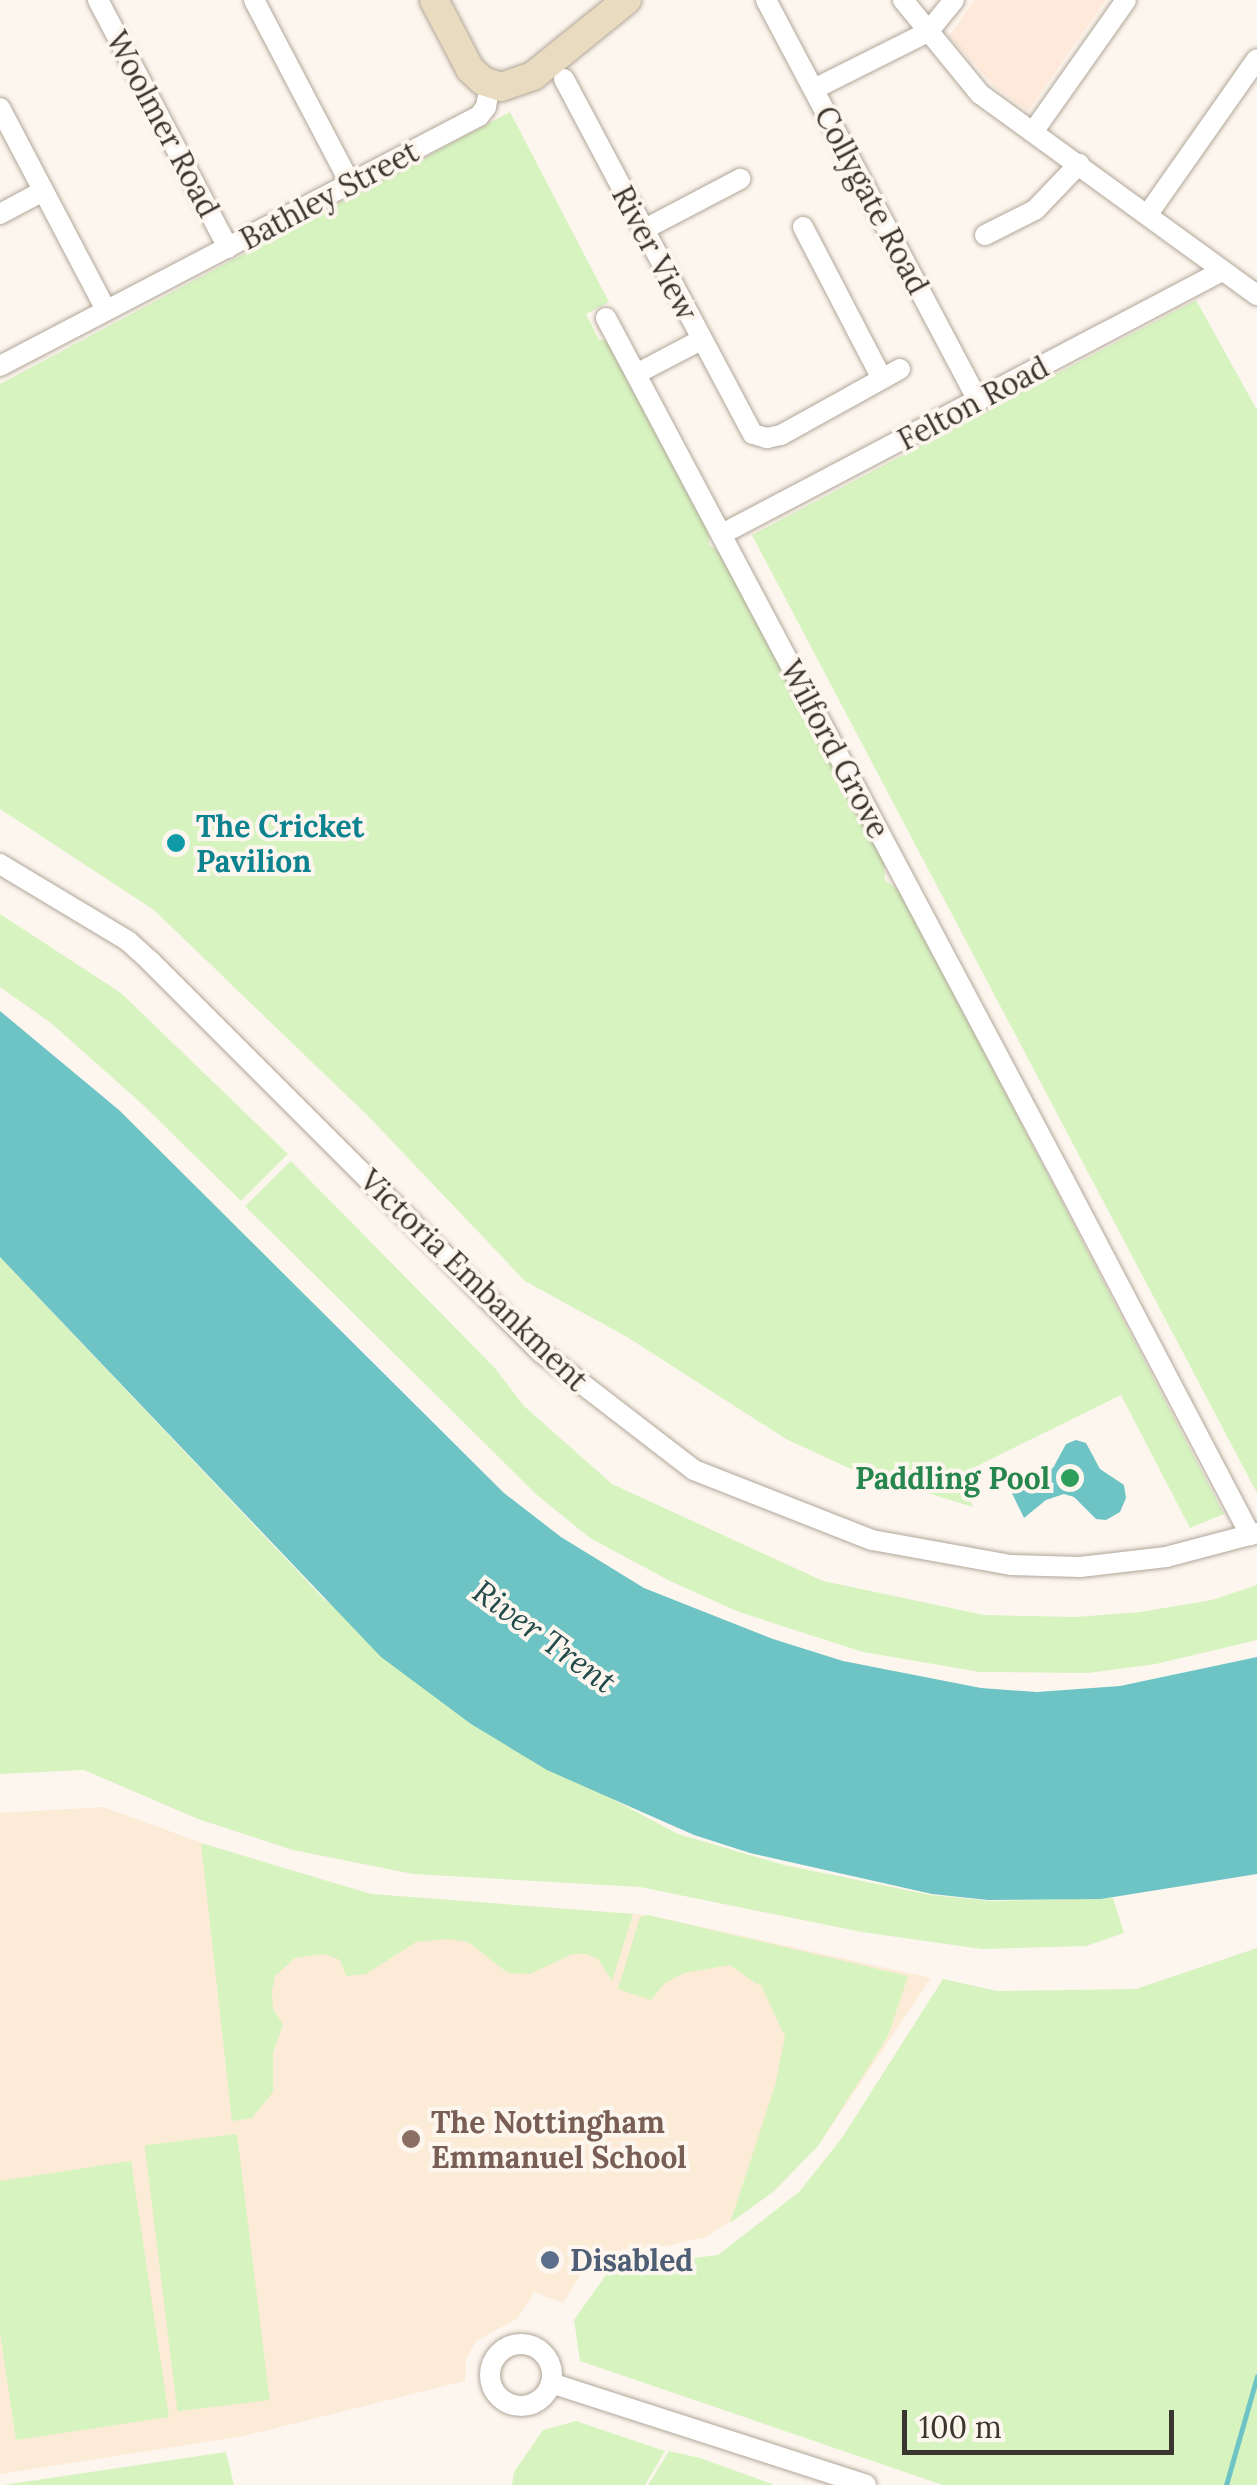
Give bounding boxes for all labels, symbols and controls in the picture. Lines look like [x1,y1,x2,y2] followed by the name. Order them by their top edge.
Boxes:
[99,25,227,223] street label: Woolmer Road
[807,100,937,300] street label: Collygate Road
[234,133,424,257] street label: Bathley Street
[605,180,705,326] street label: River View
[892,348,1054,458] street label: Felton Road
[773,654,897,844] street label: Wilford Grove
[196,808,364,878] place label: The Cricket Pavilion
[165,832,187,854] marker: The Cricket Pavilion
[353,1162,595,1398] street label: Victoria Embankment
[855,1460,1050,1496] place label: Paddling Pool
[1059,1467,1081,1489] marker: Paddling Pool
[465,1572,623,1702] water label: River Trent
[431,2104,687,2174] place label: The Nottingham Emmanuel School
[400,2128,422,2150] marker: The Nottingham Emmanuel School
[570,2242,693,2278] place label: Disabled
[539,2249,561,2271] marker: Disabled
[907,2390,1180,2452] scale bar
[919,2408,1002,2446] text: 100 m

